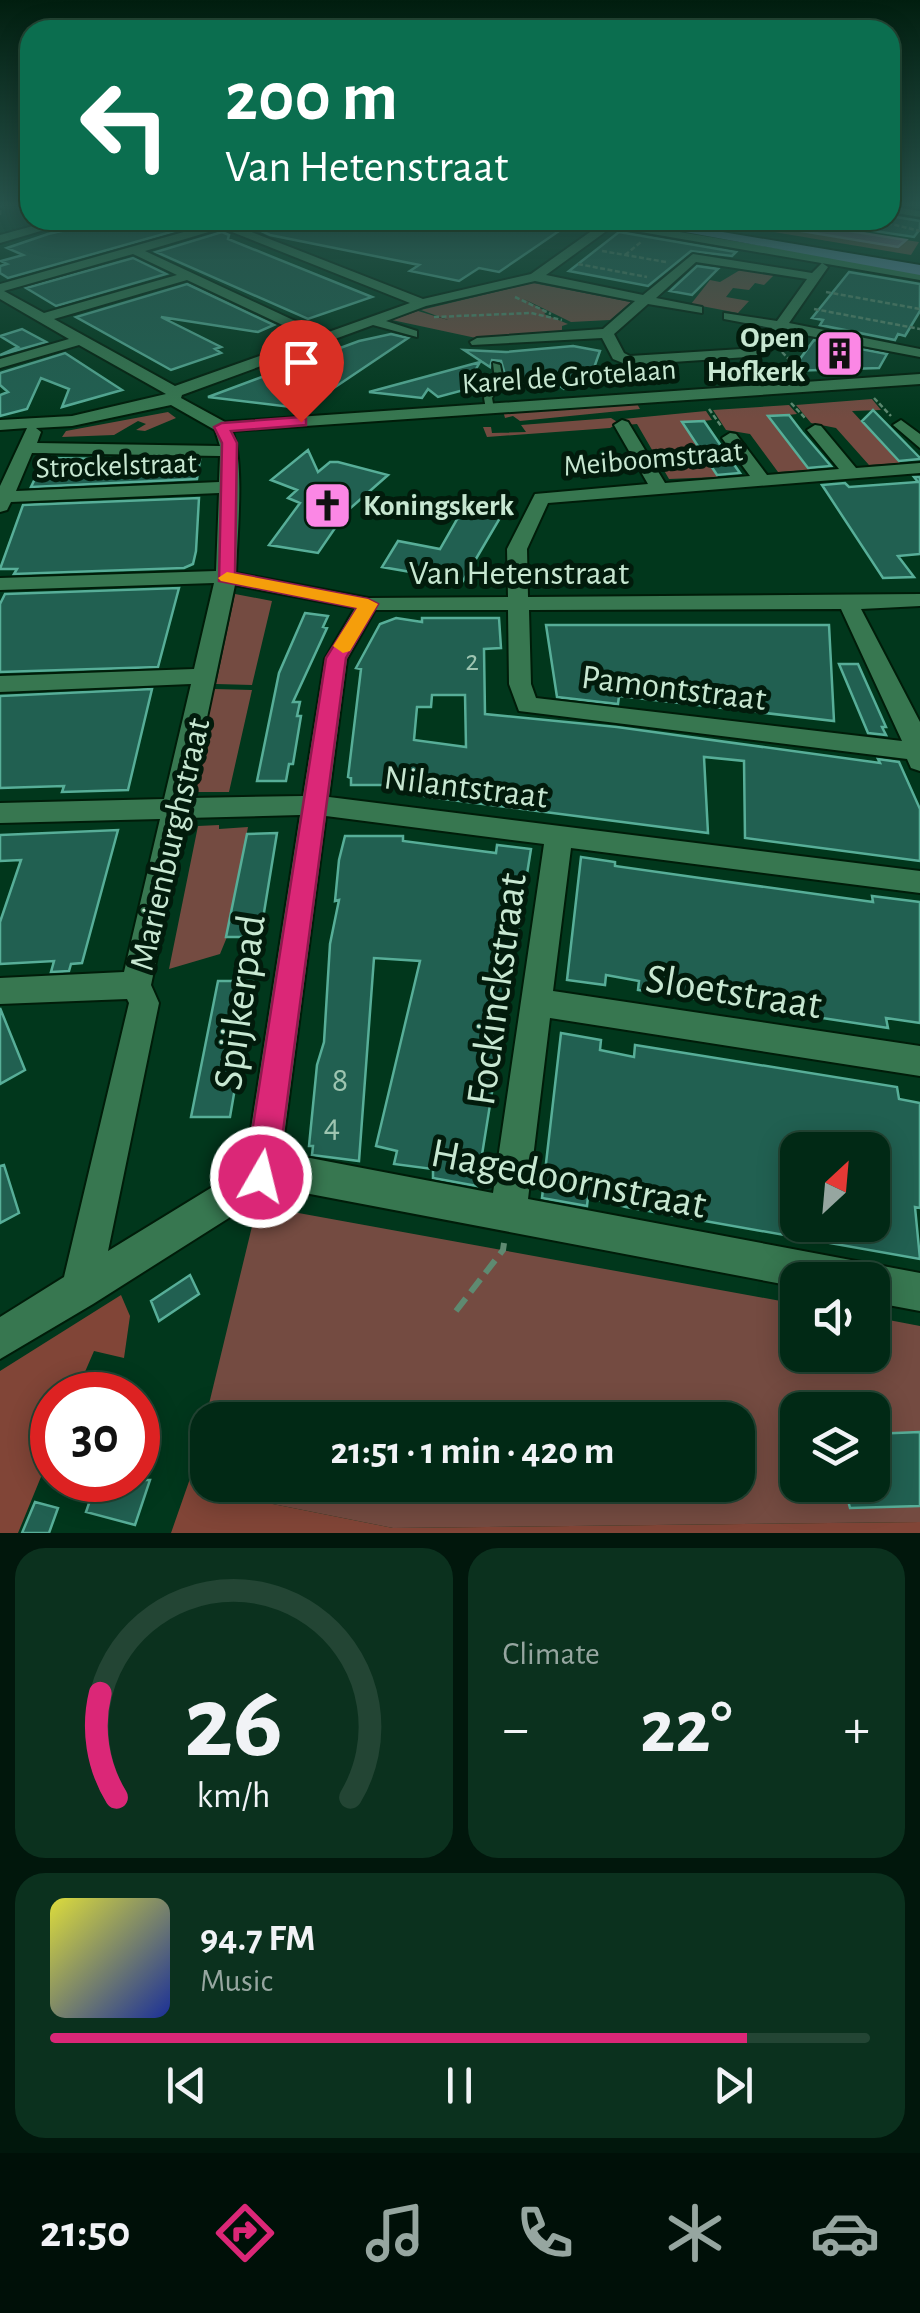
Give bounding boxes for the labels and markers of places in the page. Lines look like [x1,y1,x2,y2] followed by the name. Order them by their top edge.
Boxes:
[259,320,344,423] pin
[706,323,805,387] place label: Open Hofkerk
[814,328,866,380] building icon: Open Hofkerk
[302,479,354,531] church icon: Koningskerk
[363,491,514,521] place label: Koningskerk

